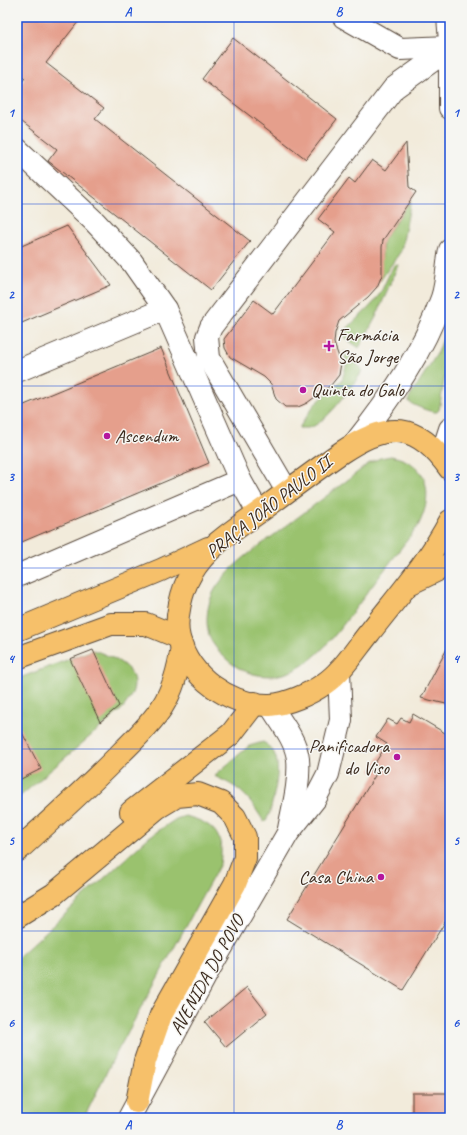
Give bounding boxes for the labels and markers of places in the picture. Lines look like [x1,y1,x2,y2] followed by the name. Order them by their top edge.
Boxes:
[337,323,400,369] place label: Farmácia São Jorge
[324,341,334,351] marker: Farmácia São Jorge
[311,378,405,402] place label: Quinta do Galo
[298,385,308,395] marker: Quinta do Galo
[115,424,180,448] place label: Ascendum
[102,431,112,441] marker: Ascendum
[309,734,390,780] place label: Panificadora do Viso
[392,752,402,762] marker: Panificadora do Viso
[299,865,375,889] place label: Casa China
[376,872,386,882] marker: Casa China

